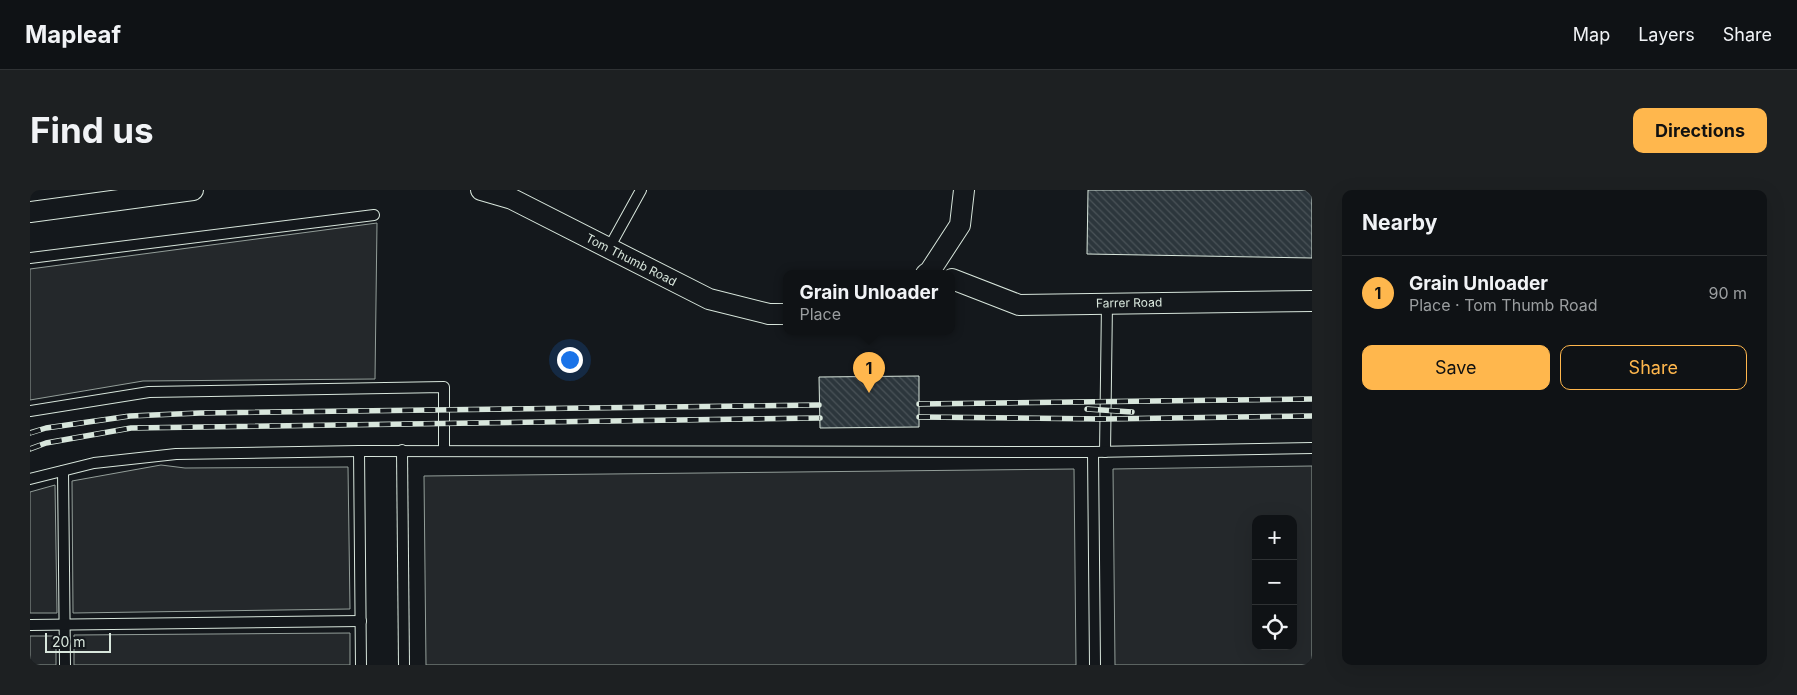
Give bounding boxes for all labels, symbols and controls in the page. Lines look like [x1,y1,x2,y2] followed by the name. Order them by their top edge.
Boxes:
[25,20,121,49] text: Mapleaf
[1573,24,1610,45] text: Map
[1638,24,1695,45] text: Layers
[1723,24,1772,45] text: Share
[1633,108,1767,153] button: Directions
[30,109,154,151] text: Find us
[1362,210,1437,235] text: Nearby
[583,230,679,289] street label: Tom Thumb Road
[783,270,955,335] popup
[1409,272,1548,295] text: Grain Unloader
[799,281,939,304] text: Grain Unloader
[1375,283,1381,303] text: 1
[1708,283,1747,303] text: 90 m
[1096,294,1162,311] street label: Farrer Road
[1409,295,1598,315] text: Place · Tom Thumb Road
[799,304,841,324] text: Place
[1362,345,1550,390] button: Save
[1560,345,1747,390] button: Share
[557,347,583,373] your location
[853,352,885,393] pin: 1
[1252,515,1297,650] map controls
[1252,515,1297,560] button: +
[1252,560,1297,605] button: −
[1252,605,1297,650] button: locate
[45,630,111,653] scale bar
[52,633,86,650] text: 20 m

